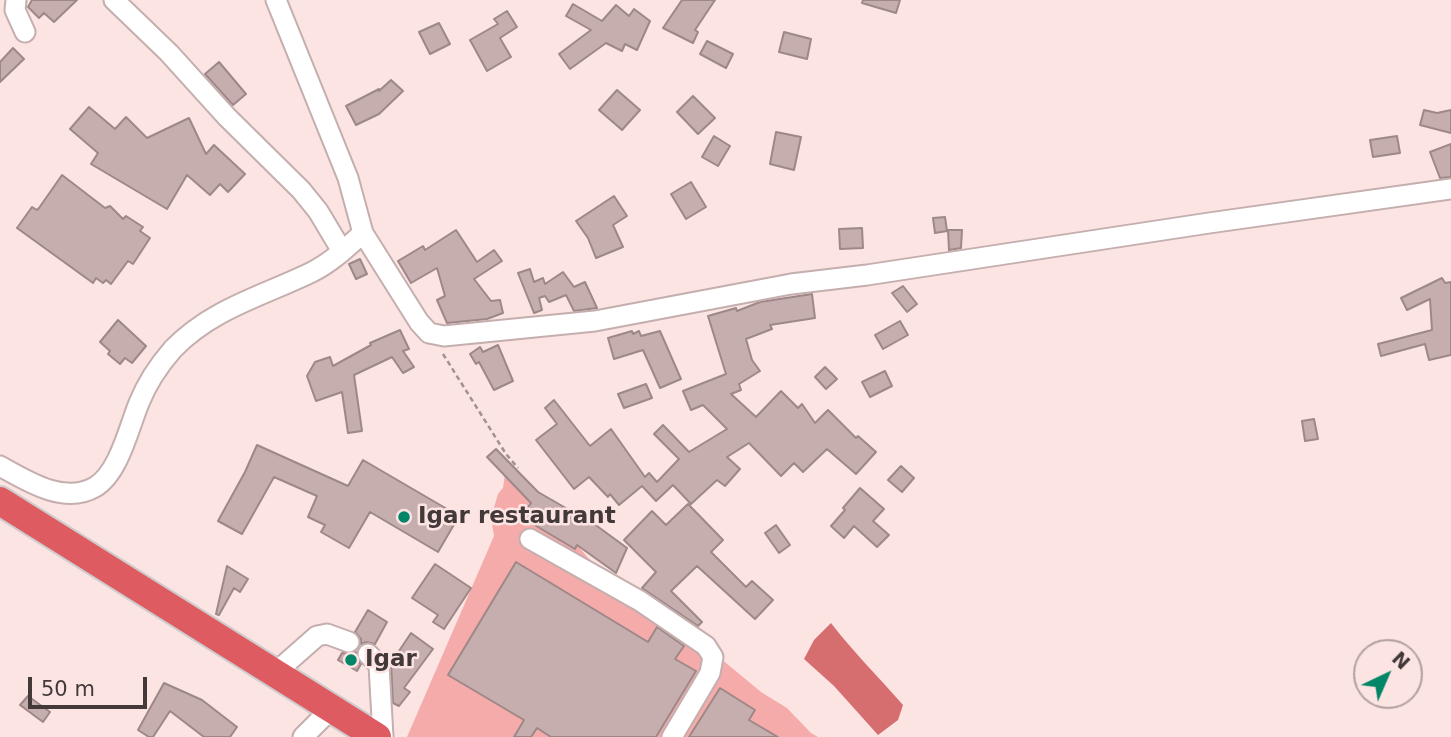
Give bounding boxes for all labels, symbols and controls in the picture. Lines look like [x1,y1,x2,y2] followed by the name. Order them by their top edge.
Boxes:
[418,503,616,531] place label: Igar restaurant
[396,509,412,525] marker: Igar restaurant
[1353,639,1423,709] north arrow
[365,646,417,674] place label: Igar
[1388,647,1415,674] text: N
[343,652,359,668] marker: Igar
[32,664,150,708] scale bar
[41,677,95,701] text: 50 m

